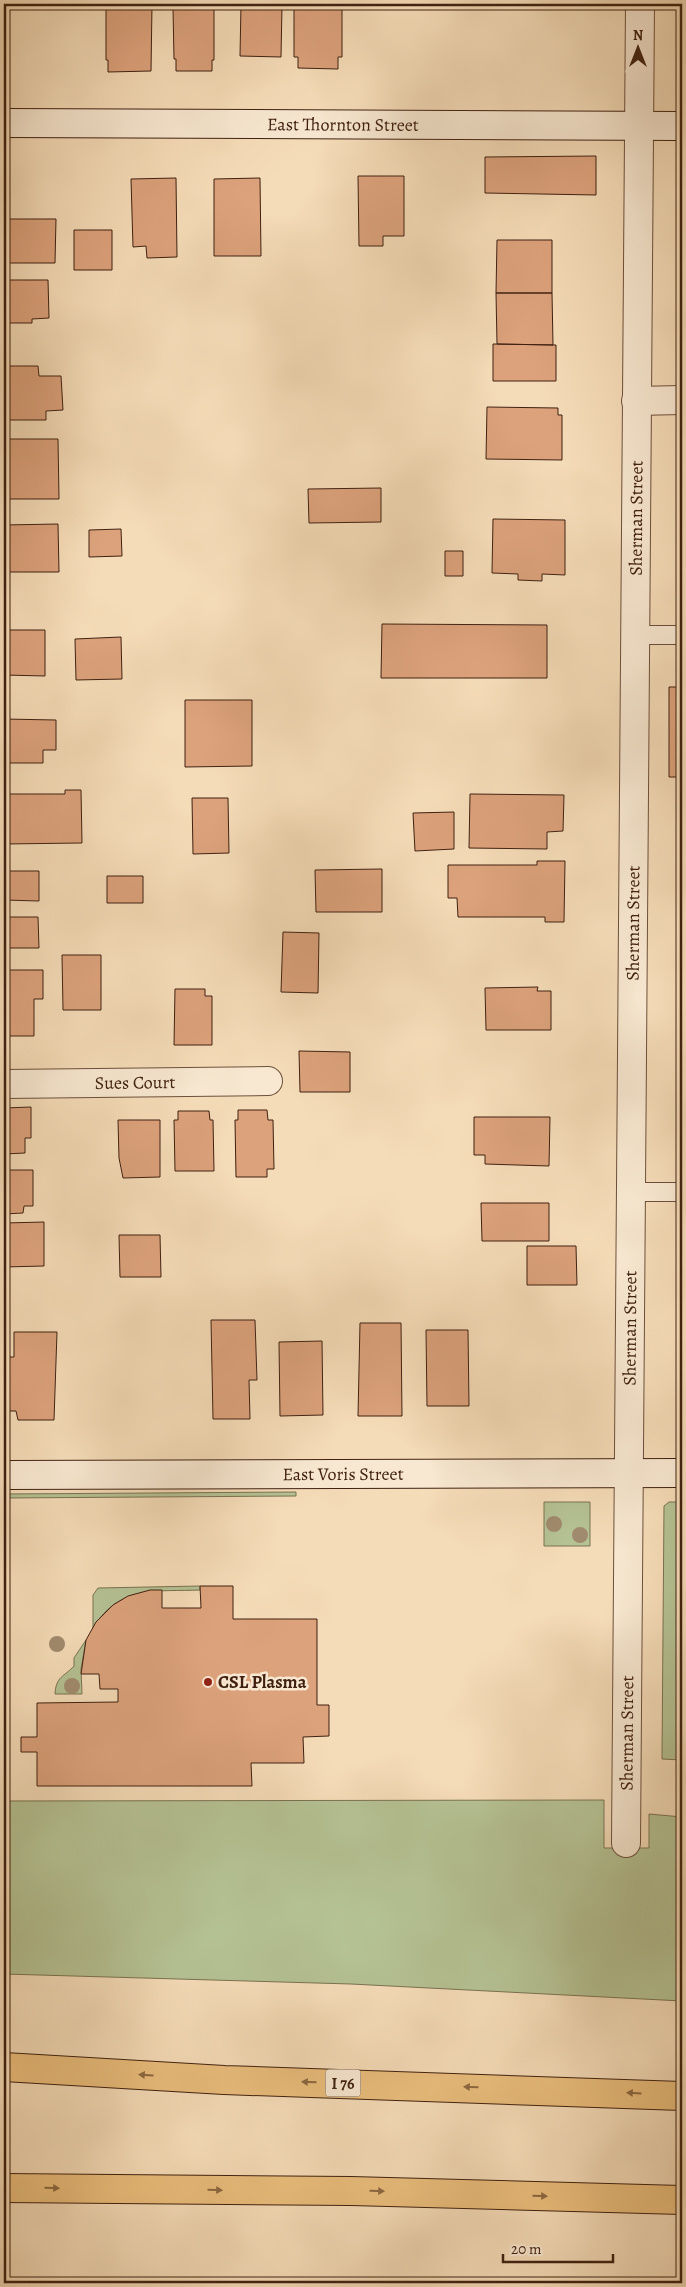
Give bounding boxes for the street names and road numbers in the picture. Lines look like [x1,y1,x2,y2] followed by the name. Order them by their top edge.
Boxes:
[267,112,419,137] street label: East Thornton Street
[624,460,649,576] street label: Sherman Street
[621,865,645,981] street label: Sherman Street
[95,1070,176,1095] street label: Sues Court
[617,1270,642,1386] street label: Sherman Street
[282,1462,404,1486] street label: East Voris Street
[614,1675,639,1791] street label: Sherman Street
[326,2070,360,2096] road number: I 76

